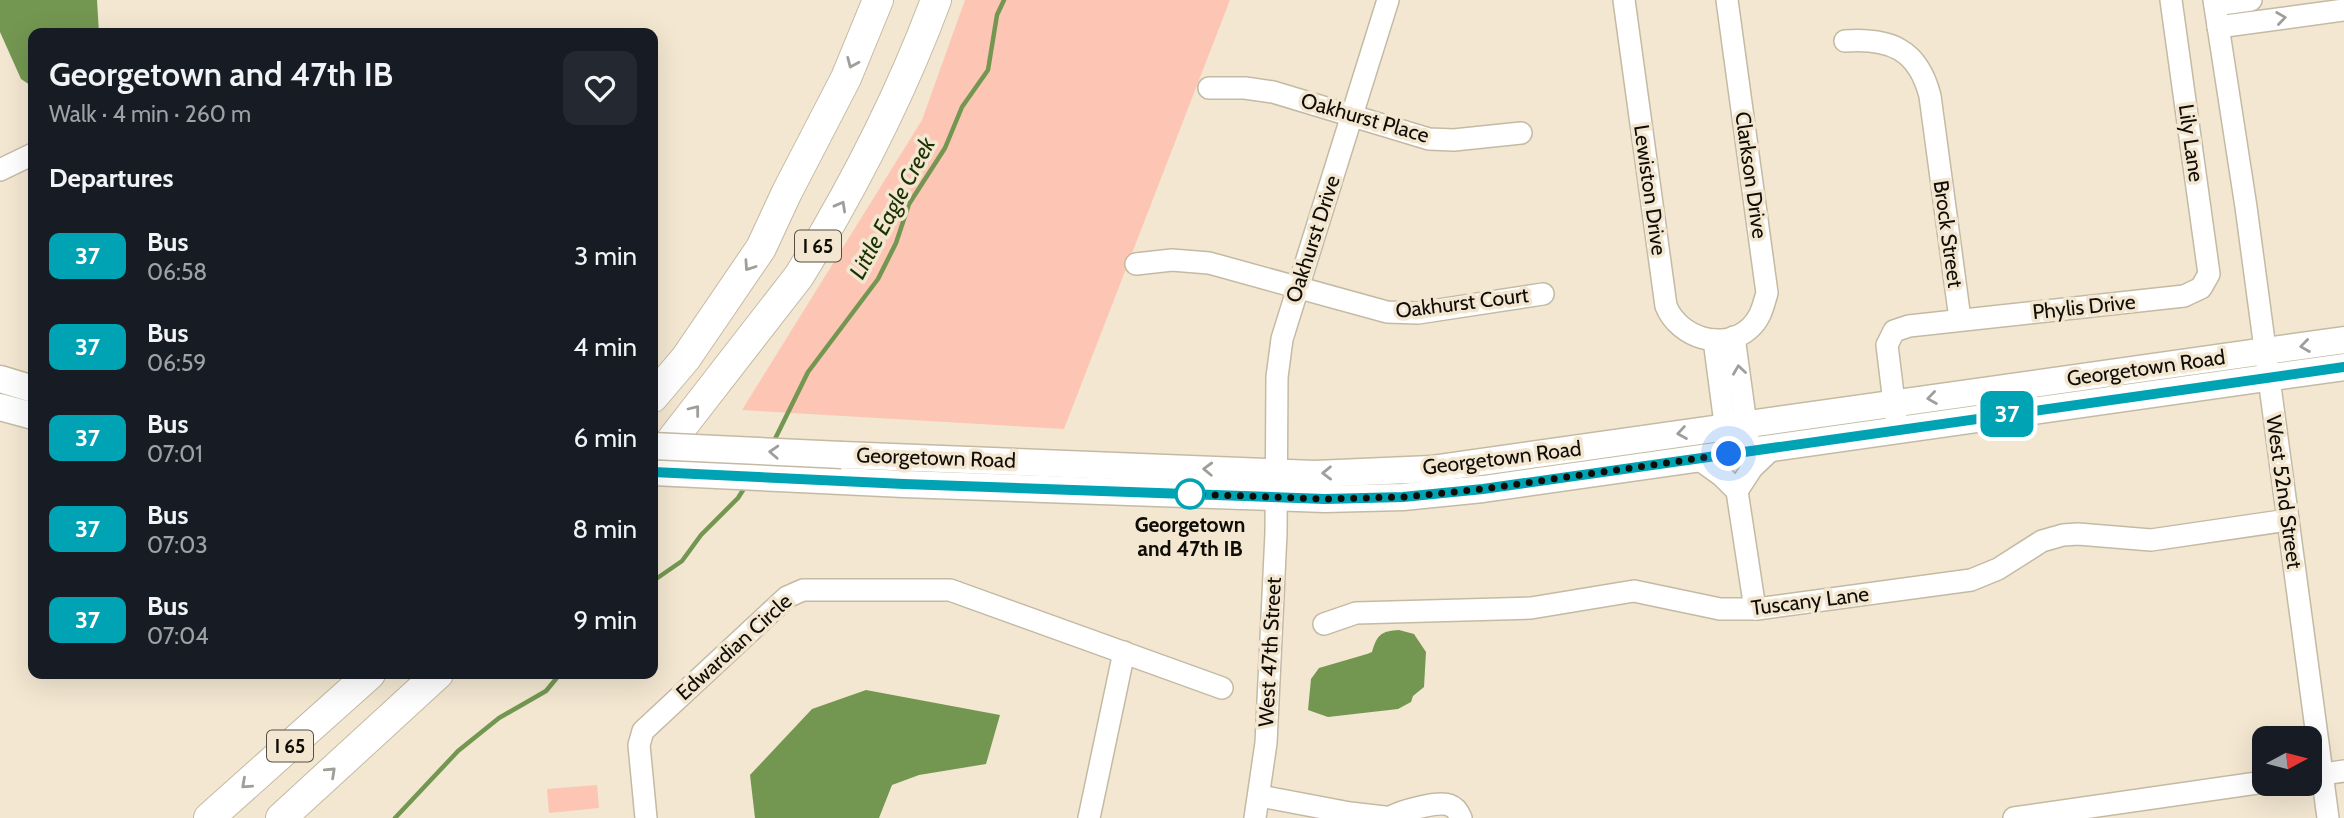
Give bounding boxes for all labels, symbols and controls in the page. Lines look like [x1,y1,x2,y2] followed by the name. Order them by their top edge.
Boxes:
[2275,11,2287,26] one-way arrow
[563,51,637,125] button: heart
[49,54,393,94] text: Georgetown and 47th IB
[846,56,860,68] one-way arrow
[1298,87,1432,148] street label: Oakhurst Place
[49,100,251,128] text: Walk · 4 min · 260 m
[2174,102,2209,184] street label: Lily Lane
[1730,110,1773,240] street label: Clarkson Drive
[1629,123,1672,257] street label: Lewiston Drive
[843,132,942,283] water label: Little Eagle Creek
[49,162,173,194] text: Departures
[1280,172,1345,306] street label: Oakhurst Drive
[1929,179,1968,289] street label: Brock Street
[833,200,846,213] one-way arrow
[147,226,188,258] text: Bus
[795,230,841,262] road number: I 65
[574,240,637,272] text: 3 min
[75,241,100,270] text: 37
[147,258,207,286] text: 06:58
[744,258,757,271] one-way arrow
[1394,282,1530,323] street label: Oakhurst Court
[2031,289,2137,324] street label: Phylis Drive
[147,317,188,349] text: Bus
[573,331,637,363] text: 4 min
[75,332,100,361] text: 37
[2299,338,2311,353] one-way arrow
[2065,344,2227,391] street label: Georgetown Road
[147,349,206,377] text: 06:59
[1731,364,1746,376] one-way arrow
[1926,390,1937,405] one-way arrow
[1976,391,2038,437] line badge: 37
[1994,399,2020,428] text: 37
[687,406,700,418] one-way arrow
[147,408,188,440] text: Bus
[2261,414,2308,570] street label: West 52nd Street
[574,422,637,454] text: 6 min
[75,423,100,452] text: 37
[1676,426,1688,441] one-way arrow
[1421,435,1583,480] street label: Georgetown Road
[1711,436,1746,471] your location
[147,440,203,468] text: 07:01
[856,442,1016,473] street label: Georgetown Road
[768,444,779,459] one-way arrow
[1202,461,1213,476] one-way arrow
[1321,465,1332,481] one-way arrow
[1175,479,1205,509] marker: Georgetown and 47th IB
[147,499,188,531] text: Bus
[1135,512,1245,561] place label: Georgetown and 47th IB
[573,513,637,545] text: 8 min
[75,514,100,543] text: 37
[147,531,208,559] text: 07:03
[1253,576,1286,728] street label: West 47th Street
[1750,581,1871,620] street label: Tuscany Lane
[671,588,797,705] street label: Edwardian Circle
[147,590,188,622] text: Bus
[574,604,637,636] text: 9 min
[75,605,100,634] text: 37
[147,622,209,650] text: 07:04
[2252,726,2322,796] north arrow
[2252,726,2322,796] map controls
[267,730,313,762] road number: I 65
[323,768,336,780] one-way arrow
[241,776,254,789] one-way arrow

